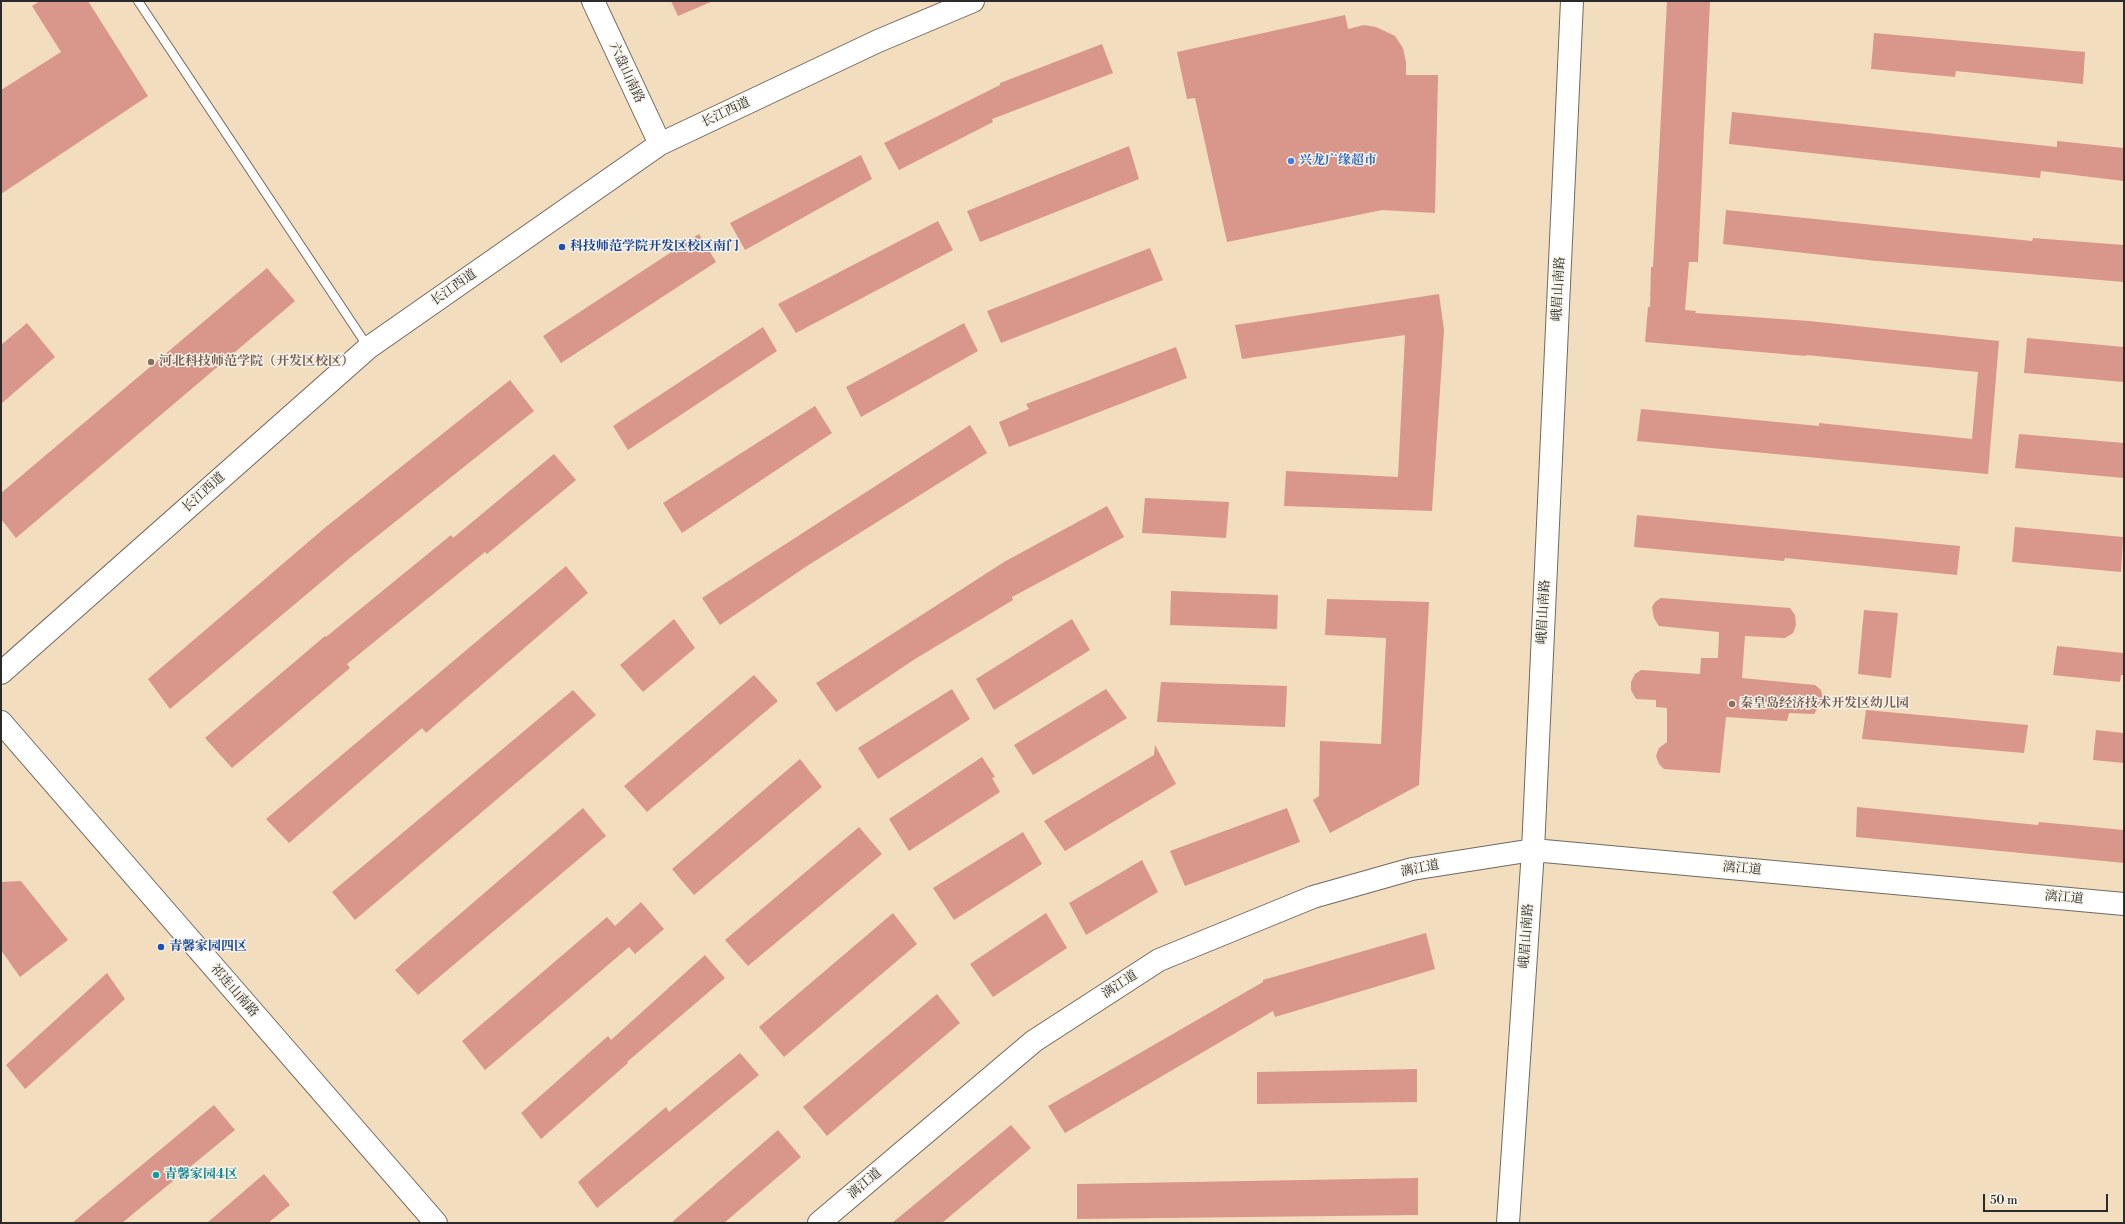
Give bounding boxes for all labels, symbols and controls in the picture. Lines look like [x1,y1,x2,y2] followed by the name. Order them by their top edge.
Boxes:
[605,40,647,106] street label: 六盘山南路
[699,95,753,131] street label: 长江西道
[1299,153,1377,169] place label: 兴龙广缘超市
[1286,156,1296,166] marker: 兴龙广缘超市
[570,239,739,255] place label: 科技师范学院开发区校区南门
[557,242,567,252] marker: 科技师范学院开发区校区南门
[1550,256,1568,322] street label: 峨眉山南路
[428,267,480,309] street label: 长江西道
[159,354,354,370] place label: 河北科技师范学院（开发区校区）
[146,357,156,367] marker: 河北科技师范学院（开发区校区）
[179,470,229,516] street label: 长江西道
[1535,579,1553,645] street label: 峨眉山南路
[1740,696,1909,712] place label: 秦皇岛经济技术开发区幼儿园
[1727,699,1737,709] marker: 秦皇岛经济技术开发区幼儿园
[1399,858,1441,880] street label: 漓江道
[1722,860,1762,878] street label: 漓江道
[2044,889,2084,907] street label: 漓江道
[1517,903,1537,969] street label: 峨眉山南路
[169,939,247,955] place label: 青馨家园四区
[156,942,166,952] marker: 青馨家园四区
[207,961,261,1021] street label: 祁连山南路
[1099,968,1141,1002] street label: 漓江道
[845,1165,885,1203] street label: 漓江道
[164,1167,238,1183] place label: 青馨家园4区
[151,1170,161,1180] marker: 青馨家园4区
[1985,1186,2110,1212] scale bar
[1990,1193,2018,1208] text: 50 m

